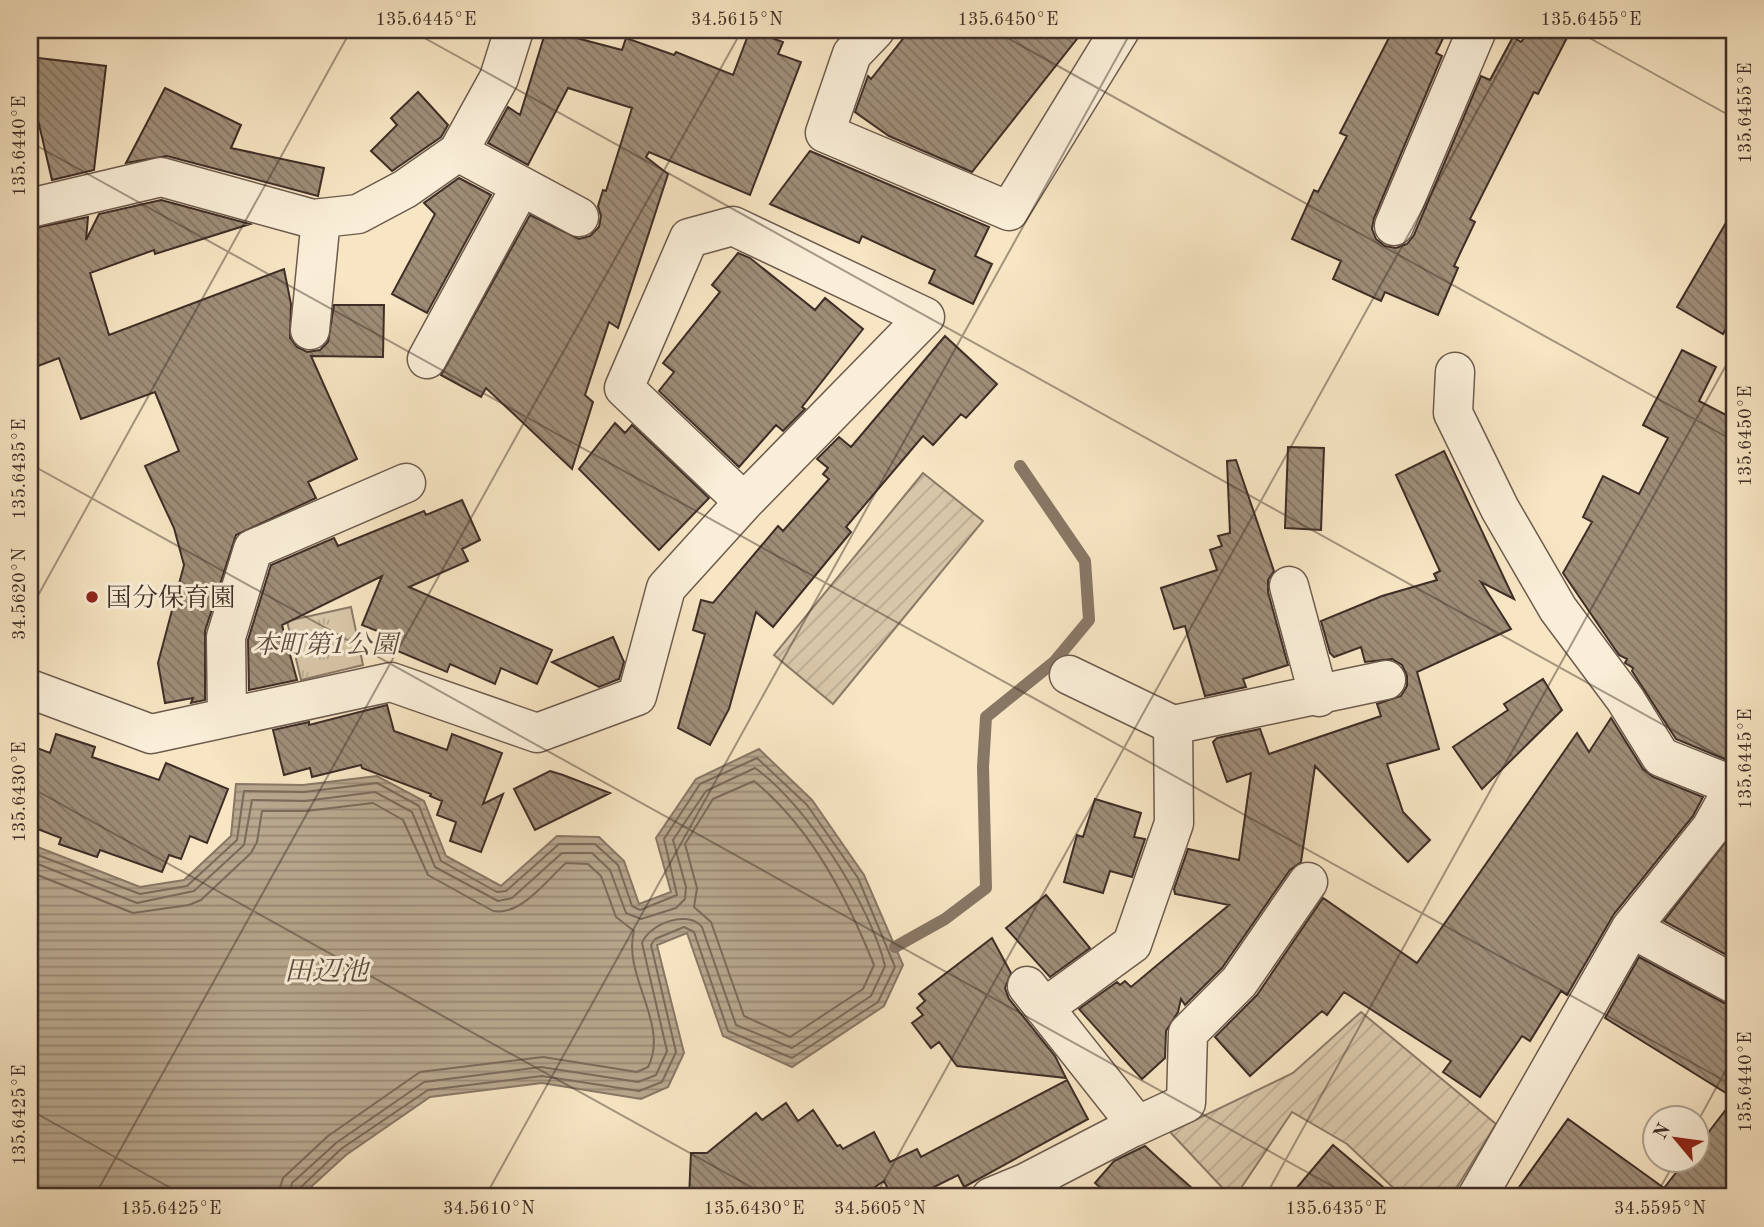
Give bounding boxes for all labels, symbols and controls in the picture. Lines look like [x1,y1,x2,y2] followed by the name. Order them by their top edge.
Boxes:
[376,11,476,29] text: 135.6445°E
[691,11,783,29] text: 34.5615°N
[958,11,1058,29] text: 135.6450°E
[1541,11,1641,29] text: 135.6455°E
[1737,63,1755,163] text: 135.6455°E
[11,96,29,196] text: 135.6440°E
[1737,386,1755,486] text: 135.6450°E
[11,419,29,519] text: 135.6435°E
[11,548,29,640] text: 34.5620°N
[106,584,236,612] place label: 国分保育園
[84,589,100,605] marker: 国分保育園
[252,631,402,659] park label: 本町第1公園
[1737,709,1755,809] text: 135.6445°E
[11,742,29,842] text: 135.6430°E
[284,956,371,987] water label: 田辺池
[1737,1032,1755,1132] text: 135.6440°E
[11,1065,29,1165] text: 135.6425°E
[1642,1104,1712,1174] north arrow
[1651,1121,1675,1143] text: N
[121,1200,221,1218] text: 135.6425°E
[443,1200,535,1218] text: 34.5610°N
[704,1200,804,1218] text: 135.6430°E
[834,1200,926,1218] text: 34.5605°N
[1286,1200,1386,1218] text: 135.6435°E
[1614,1200,1706,1218] text: 34.5595°N

